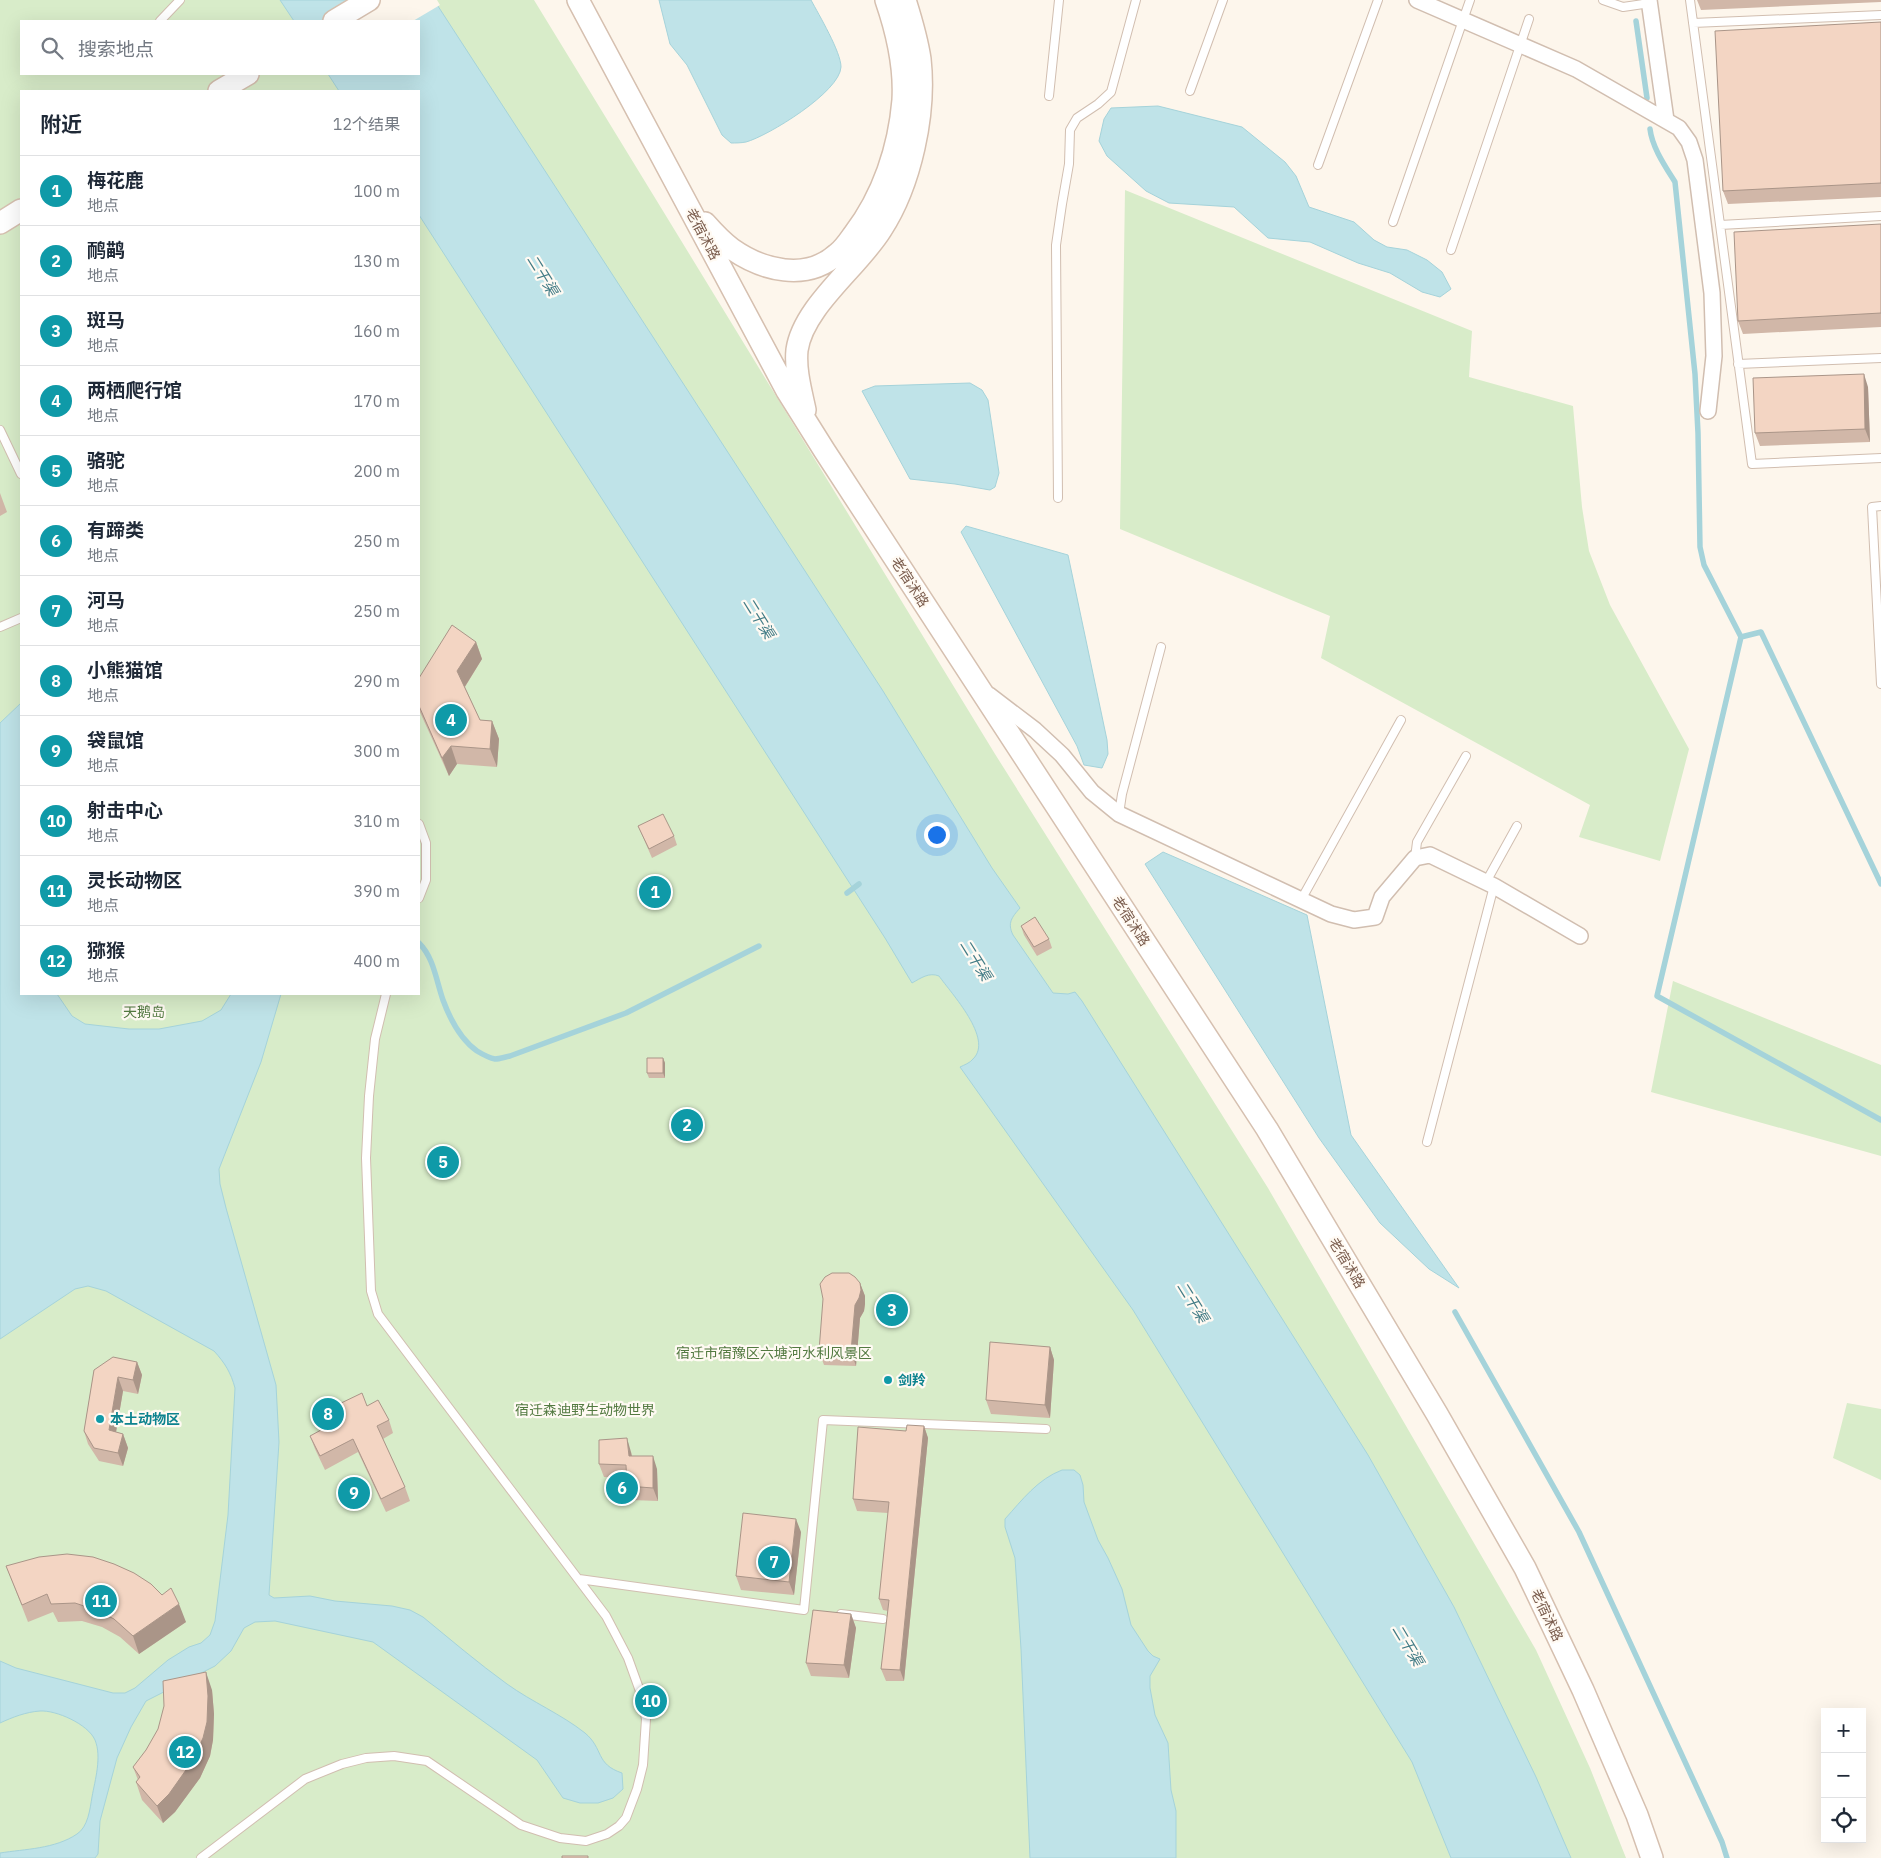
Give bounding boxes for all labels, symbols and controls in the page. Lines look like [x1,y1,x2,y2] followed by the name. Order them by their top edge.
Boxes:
[20,20,420,75] search box
[38,34,66,62] icon: search
[78,37,154,61] text: 搜索地点
[40,110,82,138] text: 附近
[333,114,400,134] text: 12个结果
[87,168,144,192] text: 梅花鹿
[51,181,61,201] text: 1
[353,181,400,201] text: 100 m
[87,195,119,215] text: 地点
[682,205,724,263] street label: 老宿沭路
[87,238,125,262] text: 鸸鹋
[51,251,61,271] text: 2
[353,251,400,271] text: 130 m
[523,251,564,301] water label: 二干渠
[87,265,119,285] text: 地点
[87,308,125,332] text: 斑马
[51,321,61,341] text: 3
[353,321,400,341] text: 160 m
[87,335,119,355] text: 地点
[87,378,182,402] text: 两栖爬行馆
[51,391,61,411] text: 4
[353,391,400,411] text: 170 m
[87,405,119,425] text: 地点
[87,448,125,472] text: 骆驼
[51,461,61,481] text: 5
[353,461,400,481] text: 200 m
[87,475,119,495] text: 地点
[87,518,144,542] text: 有蹄类
[51,531,61,551] text: 6
[353,531,400,551] text: 250 m
[87,545,119,565] text: 地点
[887,554,933,610] street label: 老宿沭路
[87,588,125,612] text: 河马
[739,594,780,644] water label: 二干渠
[51,601,61,621] text: 7
[353,601,400,621] text: 250 m
[87,615,119,635] text: 地点
[87,658,163,682] text: 小熊猫馆
[51,671,61,691] text: 8
[353,671,400,691] text: 290 m
[87,685,119,705] text: 地点
[435,701,467,739] pin: 4
[87,728,144,752] text: 袋鼠馆
[51,741,61,761] text: 9
[353,741,400,761] text: 300 m
[87,755,119,775] text: 地点
[87,798,163,822] text: 射击中心
[46,811,66,831] text: 10
[353,811,400,831] text: 310 m
[924,822,950,848] your location
[87,825,119,845] text: 地点
[87,868,182,892] text: 灵长动物区
[639,873,671,911] pin: 1
[46,881,66,901] text: 11
[353,881,400,901] text: 390 m
[1108,893,1154,949] street label: 老宿沭路
[87,895,119,915] text: 地点
[956,936,997,986] water label: 二干渠
[87,938,125,962] text: 猕猴
[46,951,66,971] text: 12
[353,951,400,971] text: 400 m
[87,965,119,985] text: 地点
[123,1003,165,1021] park label: 天鹅岛
[671,1106,703,1144] pin: 2
[427,1143,459,1181] pin: 5
[1325,1234,1369,1292] street label: 老宿沭路
[1173,1278,1214,1328] water label: 二干渠
[876,1291,908,1329] pin: 3
[676,1344,872,1362] park label: 宿迁市宿豫区六塘河水利风景区
[898,1371,926,1389] place label: 剑羚
[882,1374,894,1386] marker: 剑羚
[312,1395,344,1433] pin: 8
[515,1401,655,1419] park label: 宿迁森迪野生动物世界
[110,1410,180,1428] place label: 本土动物区
[94,1413,106,1425] marker: 本土动物区
[606,1469,638,1507] pin: 6
[338,1474,370,1512] pin: 9
[758,1543,790,1581] pin: 7
[85,1582,117,1620] pin: 11
[1527,1586,1567,1644] street label: 老宿沭路
[1388,1621,1429,1671] water label: 二干渠
[635,1682,667,1720] pin: 10
[1821,1708,1866,1843] map controls
[1821,1708,1866,1753] button: +
[169,1733,201,1771] pin: 12
[1821,1753,1866,1798] button: −
[1821,1798,1866,1843] button: locate

